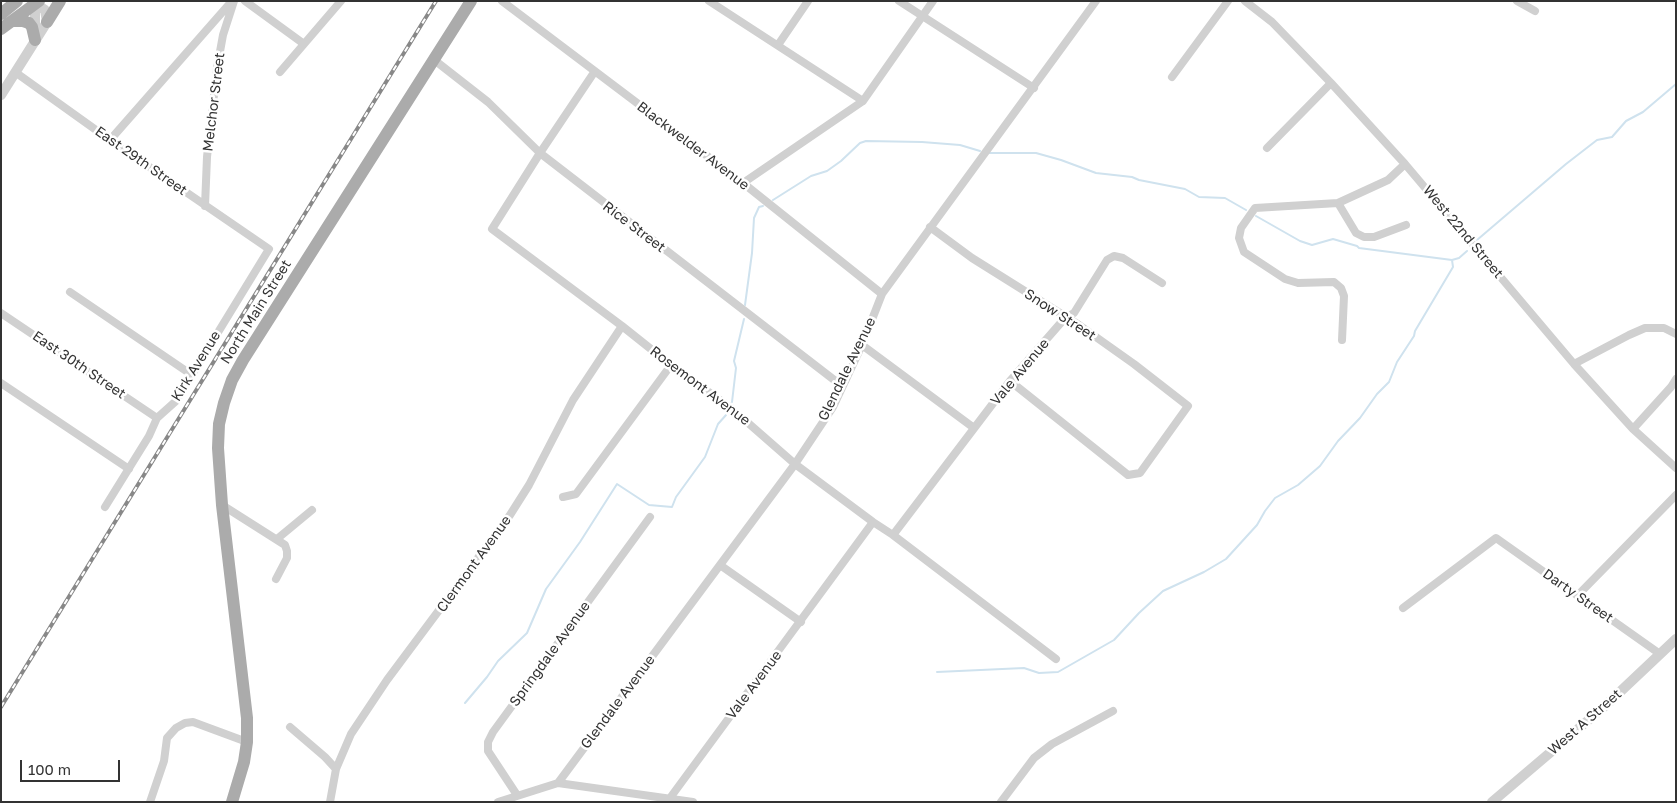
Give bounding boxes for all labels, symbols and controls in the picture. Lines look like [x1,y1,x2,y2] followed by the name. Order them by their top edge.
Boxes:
[200,52,228,152] street label: Melchor Street
[634,98,752,194] street label: Blackwelder Avenue
[92,123,190,199] street label: East 29th Street
[1419,182,1507,282] street label: West 22nd Street
[599,198,669,256] street label: Rice Street
[217,257,295,367] street label: North Main Street
[1021,286,1099,344] street label: Snow Street
[815,315,879,423] street label: Glendale Avenue
[29,328,129,402] street label: East 30th Street
[168,328,224,404] street label: Kirk Avenue
[987,335,1053,409] street label: Vale Avenue
[647,343,753,429] street label: Rosemont Avenue
[433,512,515,616] street label: Clermont Avenue
[1540,566,1616,626] street label: Darty Street
[506,598,594,710] street label: Springdale Avenue
[723,647,785,723] street label: Vale Avenue
[577,652,659,752] street label: Glendale Avenue
[1545,686,1625,758] street label: West A Street
[22,750,122,782] scale bar
[28,760,71,778] text: 100 m

